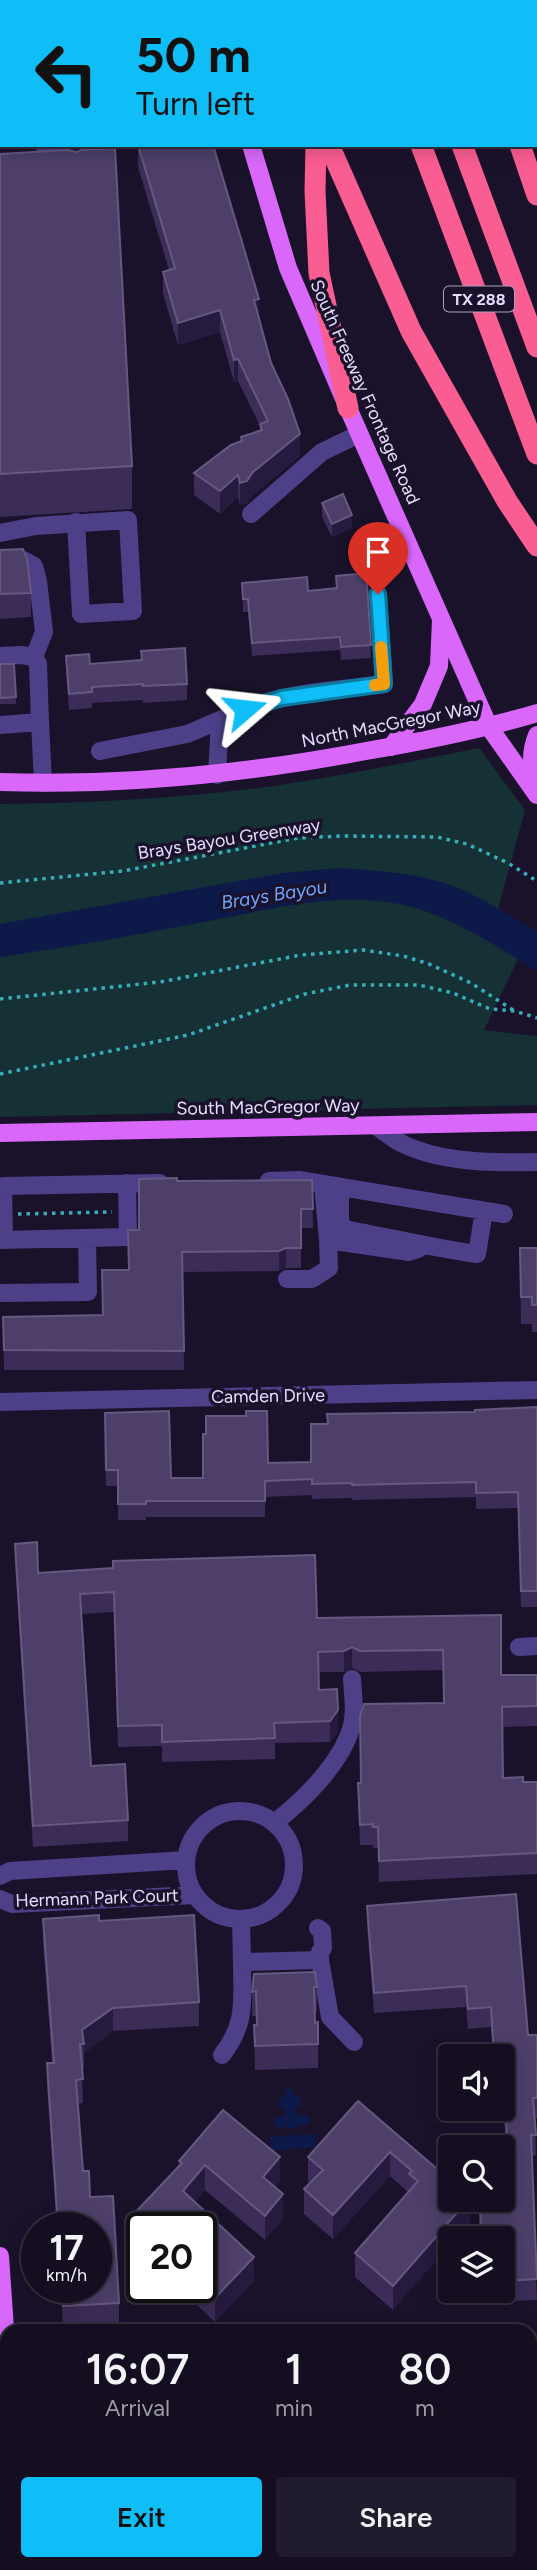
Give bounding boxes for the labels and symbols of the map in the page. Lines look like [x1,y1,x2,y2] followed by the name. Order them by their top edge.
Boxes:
[305,276,425,508] street label: South Freeway Frontage Road
[444,286,514,312] road number: TX 288
[348,522,408,594] pin
[208,672,282,746] position arrow
[300,696,483,752] street label: North MacGregor Way
[136,814,322,864] street label: Brays Bayou Greenway
[219,875,329,914] water label: Brays Bayou
[176,1094,360,1120] street label: South MacGregor Way
[211,1384,325,1408] street label: Camden Drive
[15,1884,179,1912] street label: Hermann Park Court
[126,2212,217,2303] speed limit sign: 20

